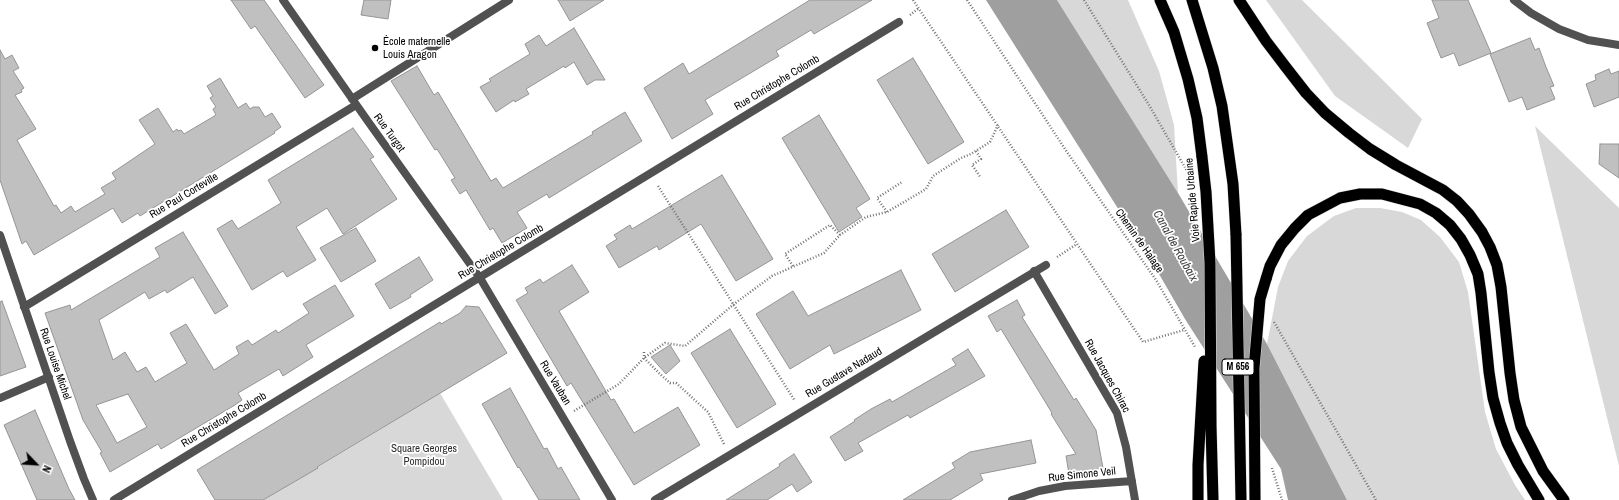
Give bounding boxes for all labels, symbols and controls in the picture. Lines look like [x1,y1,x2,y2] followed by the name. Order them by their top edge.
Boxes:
[383,35,450,61] place label: École maternelle Louis Aragon
[370,43,380,53] marker: École maternelle Louis Aragon
[732,52,822,114] street label: Rue Christophe Colomb
[371,111,407,155] street label: Rue Turgot
[1183,157,1203,243] street label: Voie Rapide Urbaine
[147,170,221,222] street label: Rue Paul Corteville
[1112,206,1166,276] street label: Chemin de Halage
[1150,208,1200,284] water label: Canal de Roubaix
[456,221,546,283] street label: Rue Christophe Colomb
[37,326,73,402] street label: Rue Louise Michel
[1081,337,1133,415] street label: Rue Jacques Chirac
[803,345,885,401] street label: Rue Gustave Nadaud
[537,358,573,408] street label: Rue Vauban
[1222,359,1254,375] road number: M 656
[179,389,269,451] street label: Rue Christophe Colomb
[391,442,457,468] park label: Square Georges Pompidou
[16,444,56,484] north arrow
[39,463,55,475] text: N
[1048,465,1116,485] street label: Rue Simone Veil

